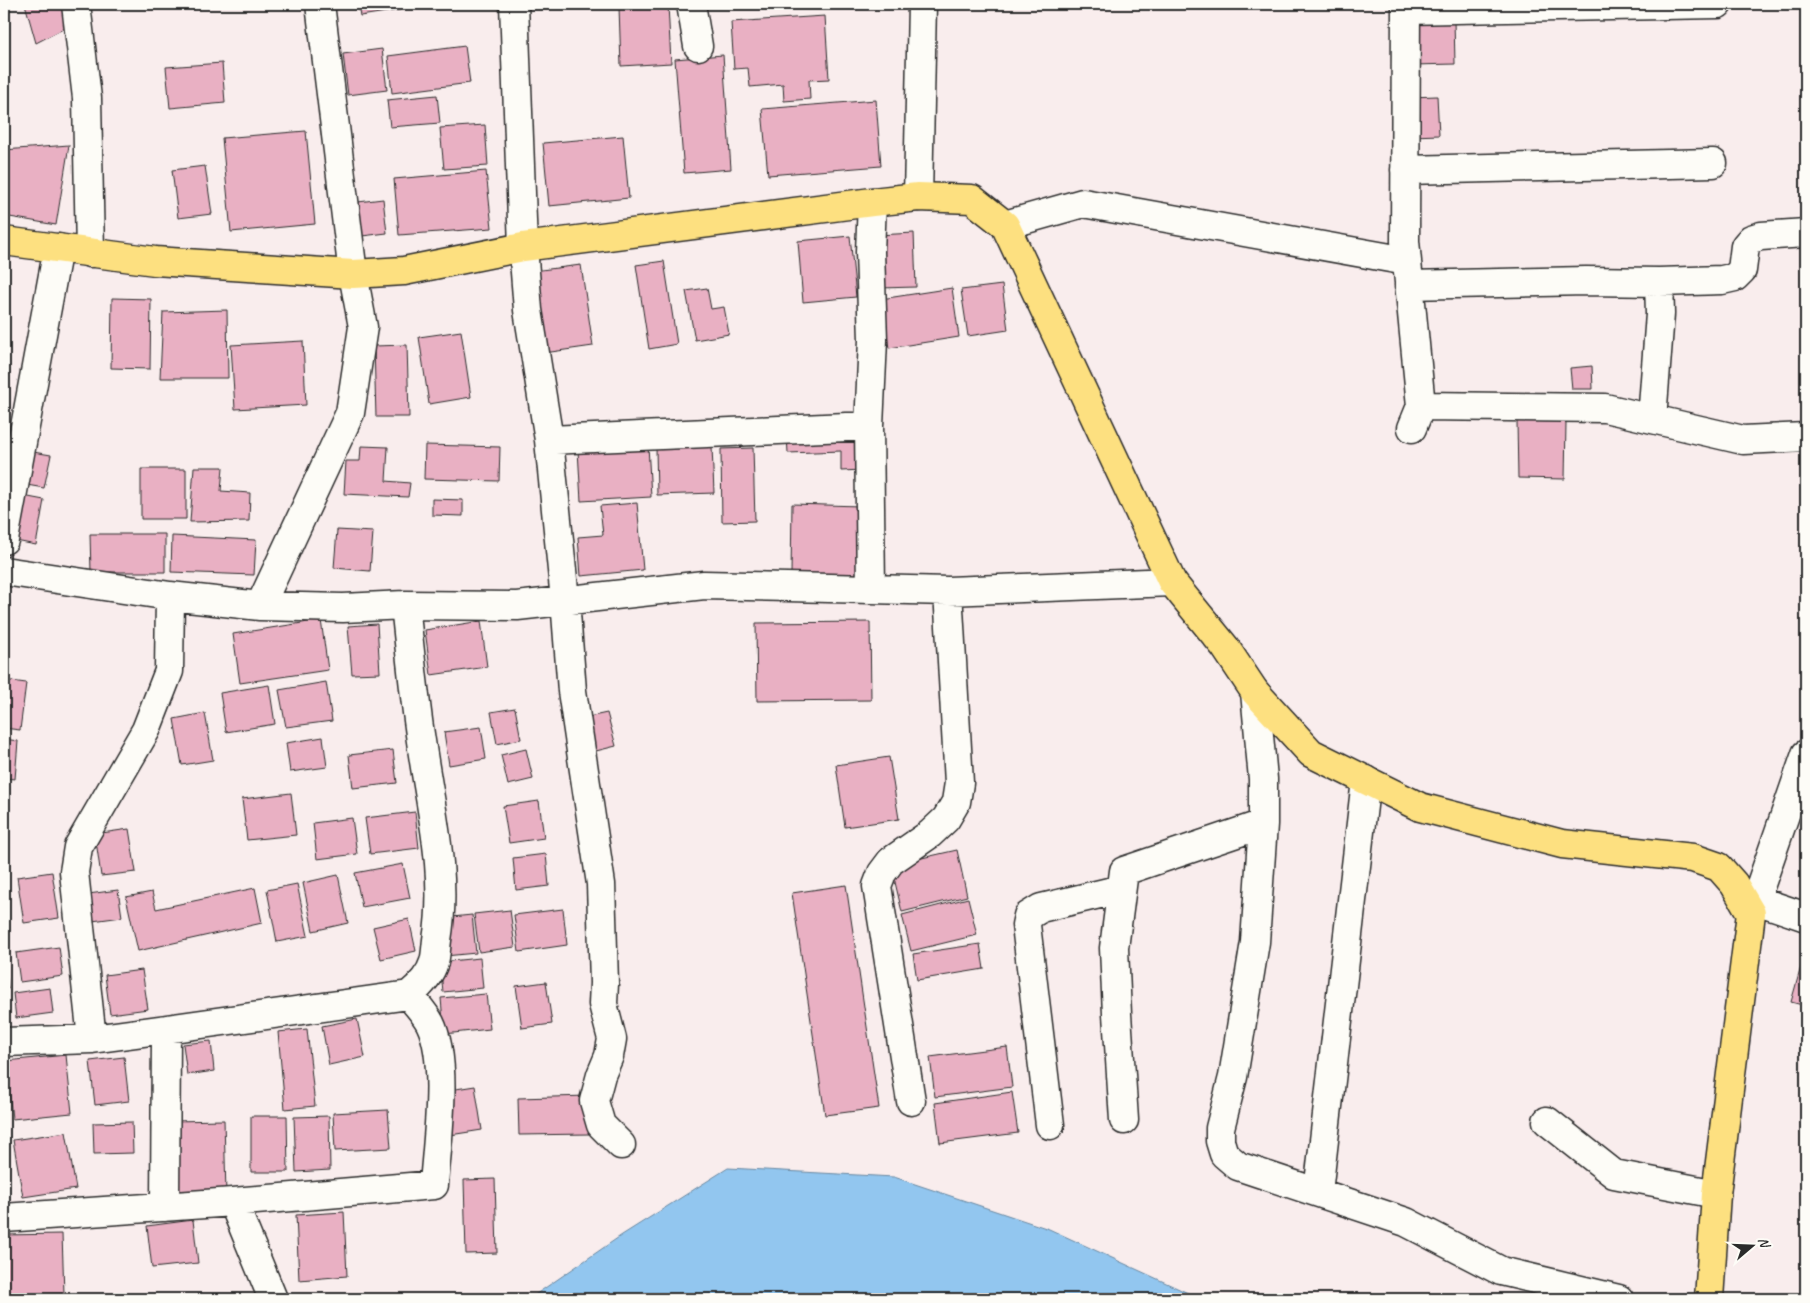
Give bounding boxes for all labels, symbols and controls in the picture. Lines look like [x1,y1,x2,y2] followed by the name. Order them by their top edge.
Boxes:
[1728,1220,1778,1270] north arrow
[1754,1235,1774,1251] text: N

